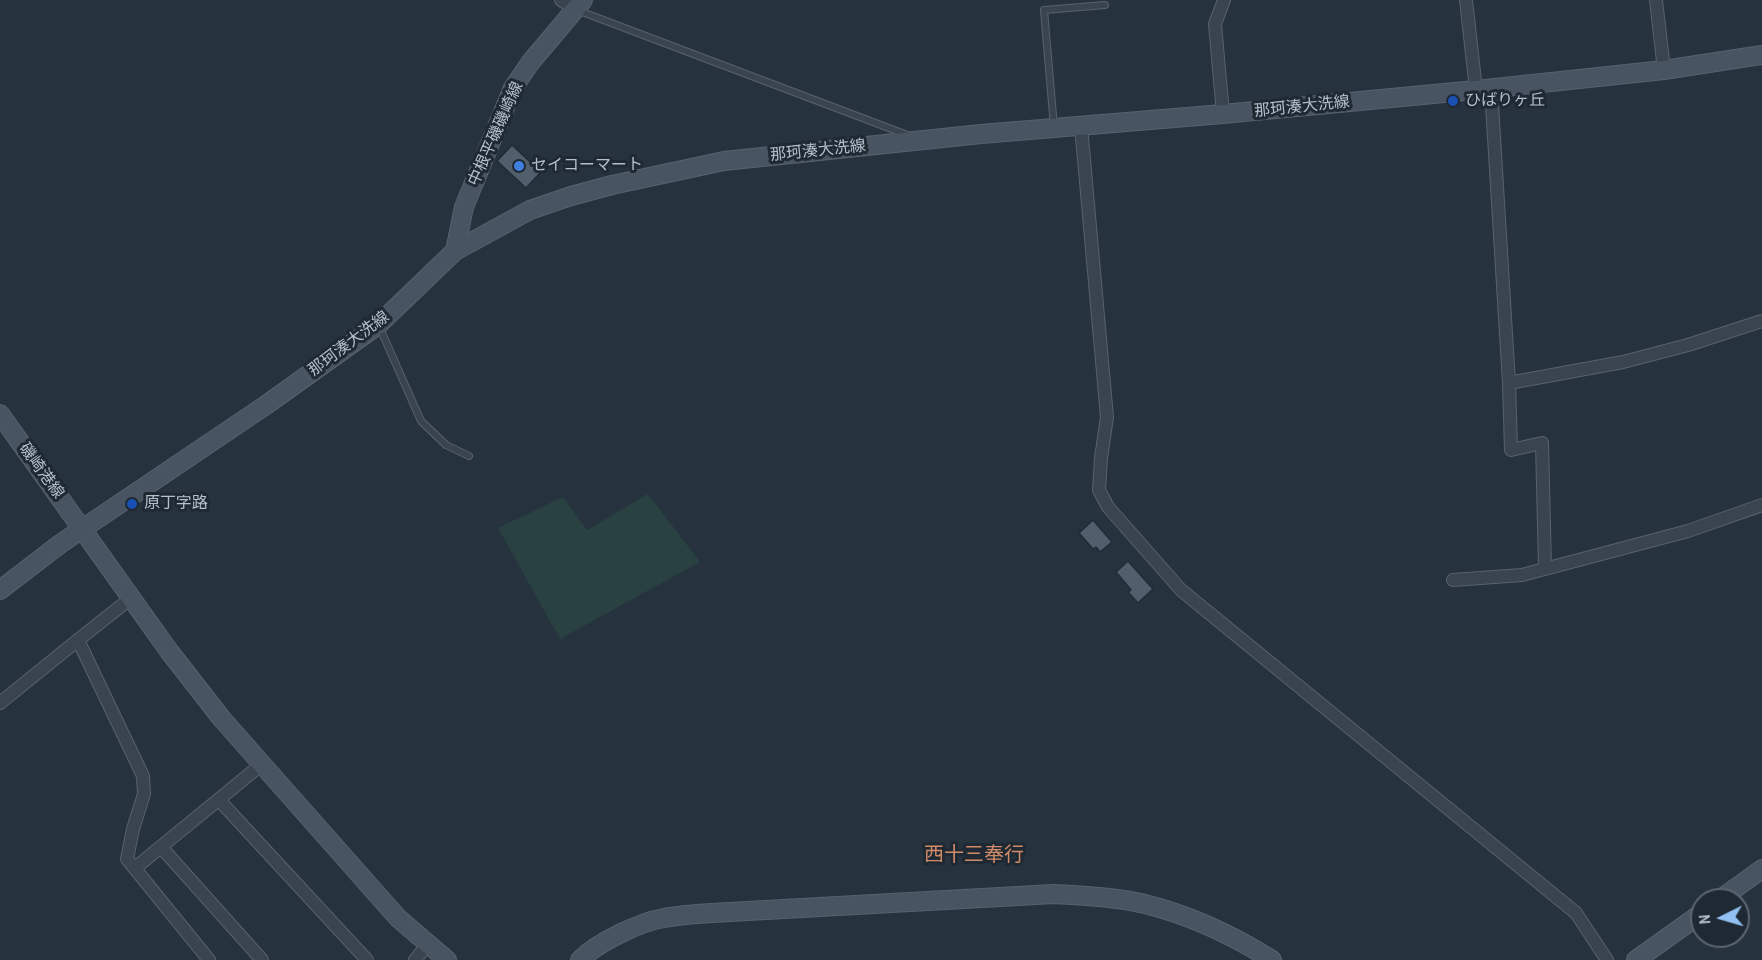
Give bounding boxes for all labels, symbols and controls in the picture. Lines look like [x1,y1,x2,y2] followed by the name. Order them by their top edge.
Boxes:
[464,79,528,189] street label: 中根平磯磯崎線
[1465,91,1545,111] place label: ひばりヶ丘
[1253,92,1351,122] street label: 那珂湊大洗線
[1446,94,1460,108] marker: ひばりヶ丘
[769,136,867,166] street label: 那珂湊大洗線
[531,156,643,176] place label: セイコーマート
[512,159,526,173] marker: セイコーマート
[305,307,393,381] street label: 那珂湊大洗線
[14,439,68,503] street label: 磯崎港線
[144,494,208,514] place label: 原丁字路
[125,497,139,511] marker: 原丁字路
[924,844,1024,868] district label: 西十三奉行
[1690,888,1750,948] north arrow
[1693,914,1715,925] text: N

